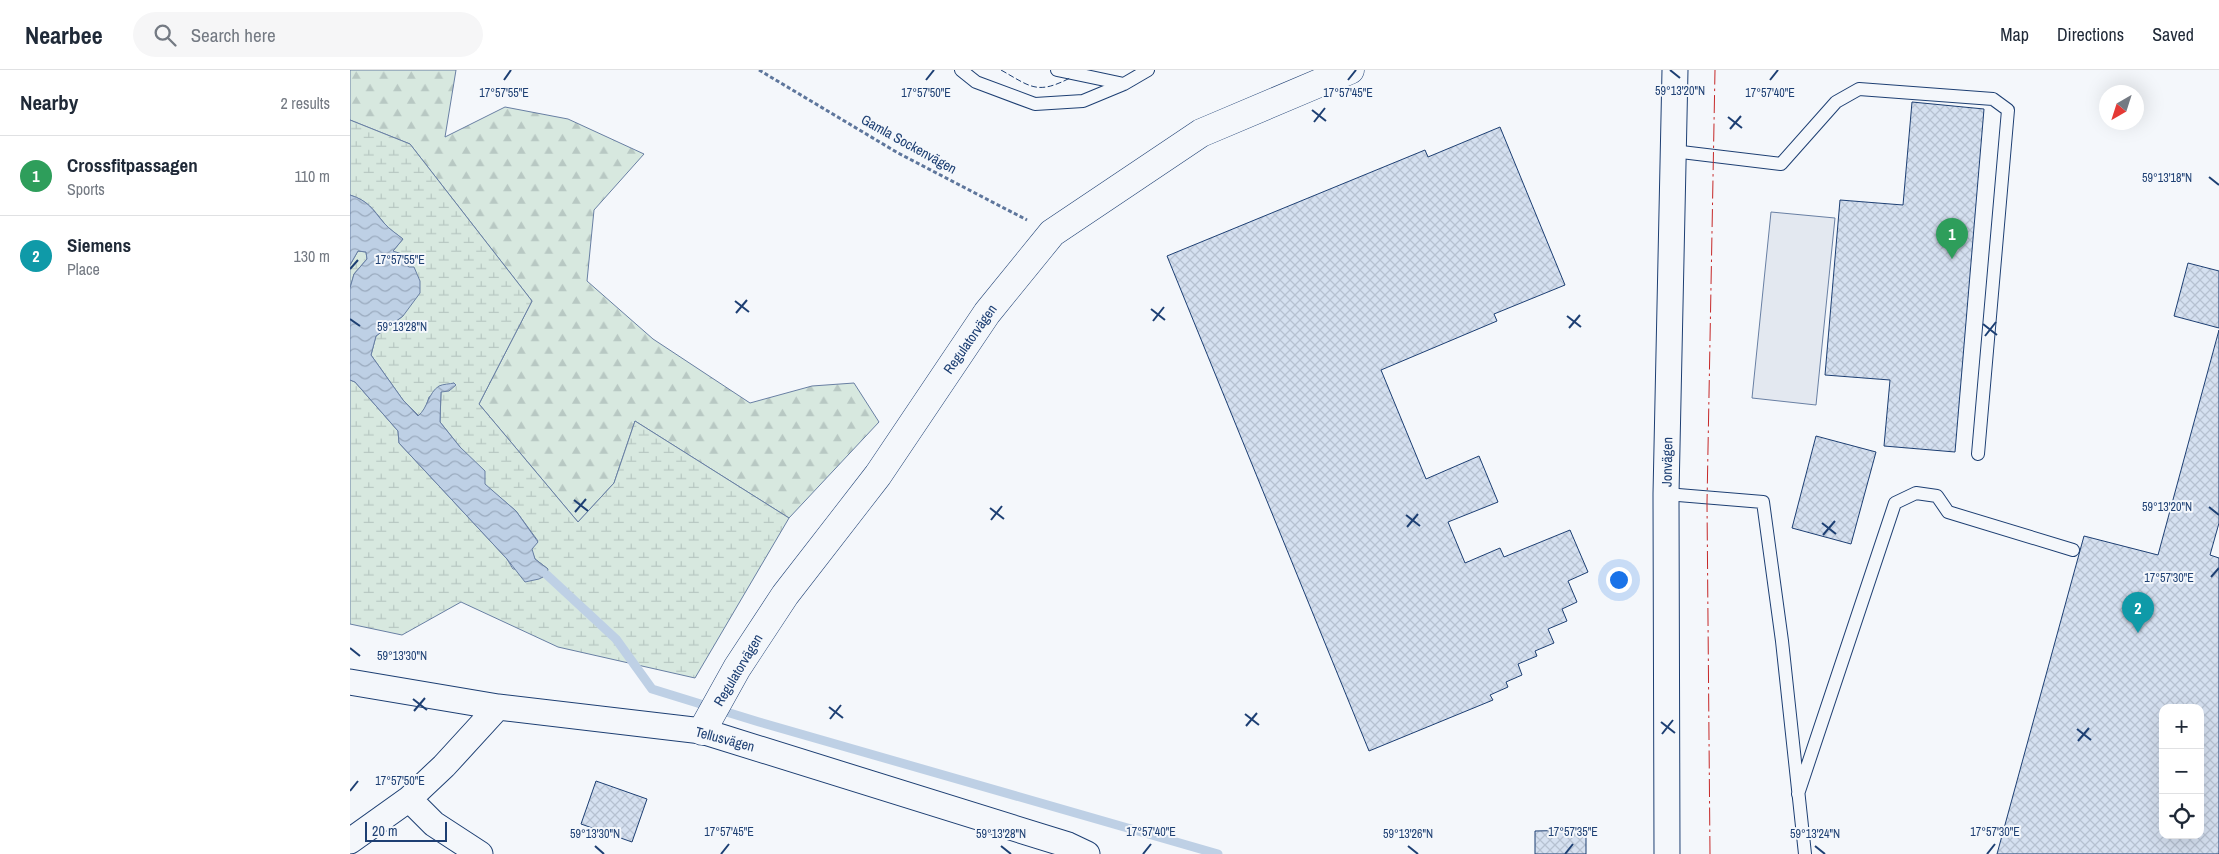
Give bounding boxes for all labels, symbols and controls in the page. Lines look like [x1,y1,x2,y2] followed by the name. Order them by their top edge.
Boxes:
[133,12,483,57] search box
[25,19,103,51] text: Nearbee
[151,21,179,49] icon: search
[191,22,276,48] text: Search here
[2000,22,2029,47] text: Map
[2057,22,2124,47] text: Directions
[2152,22,2194,47] text: Saved
[1655,83,1705,99] text: 59°13'20"N
[479,85,529,101] text: 17°57'55"E
[901,85,951,101] text: 17°57'50"E
[1323,85,1373,101] text: 17°57'45"E
[1745,85,1795,101] text: 17°57'40"E
[2099,85,2144,130] north arrow
[20,88,78,117] text: Nearby
[280,92,330,114] text: 2 results
[858,110,960,178] street label: Gamla Sockenvägen
[67,152,198,178] text: Crossfitpassagen
[32,165,40,187] text: 1
[294,165,330,187] text: 110 m
[2142,170,2192,186] text: 59°13'18"N
[67,178,105,200] text: Sports
[1936,218,1968,259] pin: 1
[67,232,131,258] text: Siemens
[32,245,40,267] text: 2
[294,245,330,267] text: 130 m
[375,252,425,268] text: 17°57'55"E
[67,258,100,280] text: Place
[939,301,1001,377] street label: Regulatorvägen
[377,319,427,335] text: 59°13'28"N
[1658,437,1676,487] street label: Jonvägen
[2142,499,2192,515] text: 59°13'20"N
[1606,567,1632,593] your location
[2144,570,2194,586] text: 17°57'30"E
[2122,592,2154,633] pin: 2
[709,631,767,709] street label: Regulatorvägen
[377,648,427,664] text: 59°13'30"N
[2159,704,2204,839] map controls
[2159,704,2204,749] button: +
[693,722,757,756] street label: Tellusvägen
[2159,749,2204,794] button: −
[375,773,425,789] text: 17°57'50"E
[2159,794,2204,839] button: locate
[365,819,448,842] scale bar
[372,822,398,840] text: 20 m
[704,824,754,840] text: 17°57'45"E
[1126,824,1176,840] text: 17°57'40"E
[1548,824,1598,840] text: 17°57'35"E
[1970,824,2020,840] text: 17°57'30"E
[570,826,620,842] text: 59°13'30"N
[976,826,1026,842] text: 59°13'28"N
[1383,826,1433,842] text: 59°13'26"N
[1790,826,1840,842] text: 59°13'24"N

